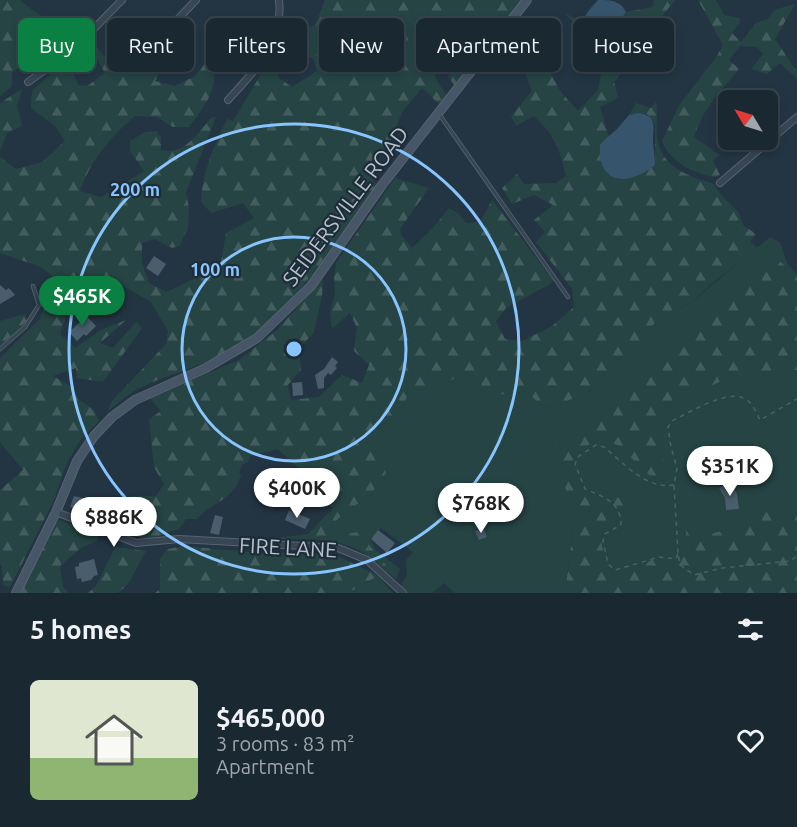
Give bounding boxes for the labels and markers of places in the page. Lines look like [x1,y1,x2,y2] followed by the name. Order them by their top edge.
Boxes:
[40,276,124,327] pin: $465K
[284,339,304,359] centre of rings
[688,446,772,497] pin: $351K
[255,468,339,519] pin: $400K
[439,483,523,534] pin: $768K
[72,497,156,548] pin: $886K

